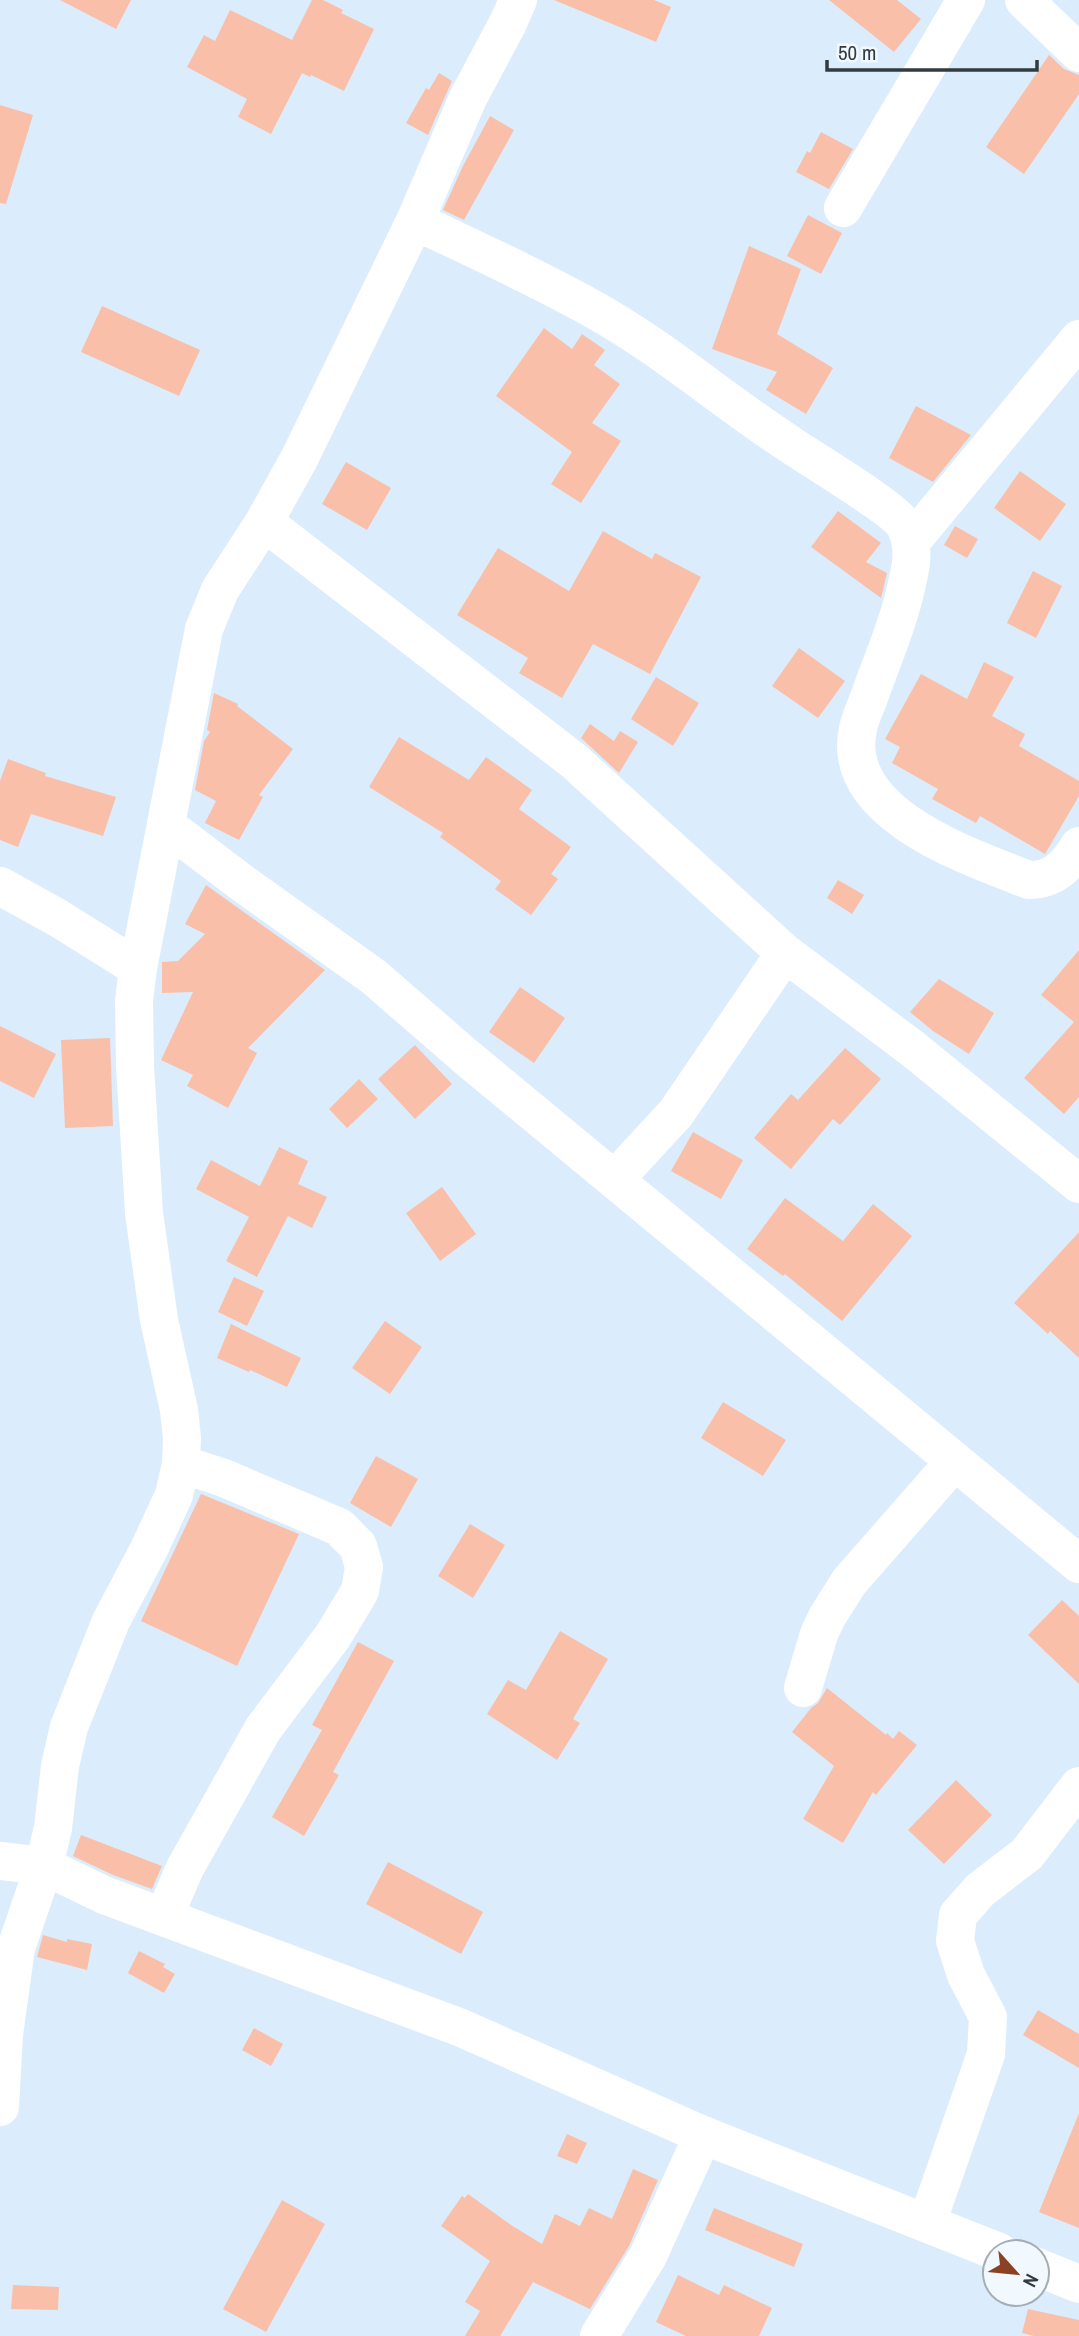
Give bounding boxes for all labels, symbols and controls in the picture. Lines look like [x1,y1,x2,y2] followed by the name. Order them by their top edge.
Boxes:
[827,28,1037,72] scale bar
[838,38,876,67] text: 50 m
[981,2238,1051,2308] north arrow
[1017,2270,1045,2292] text: N

